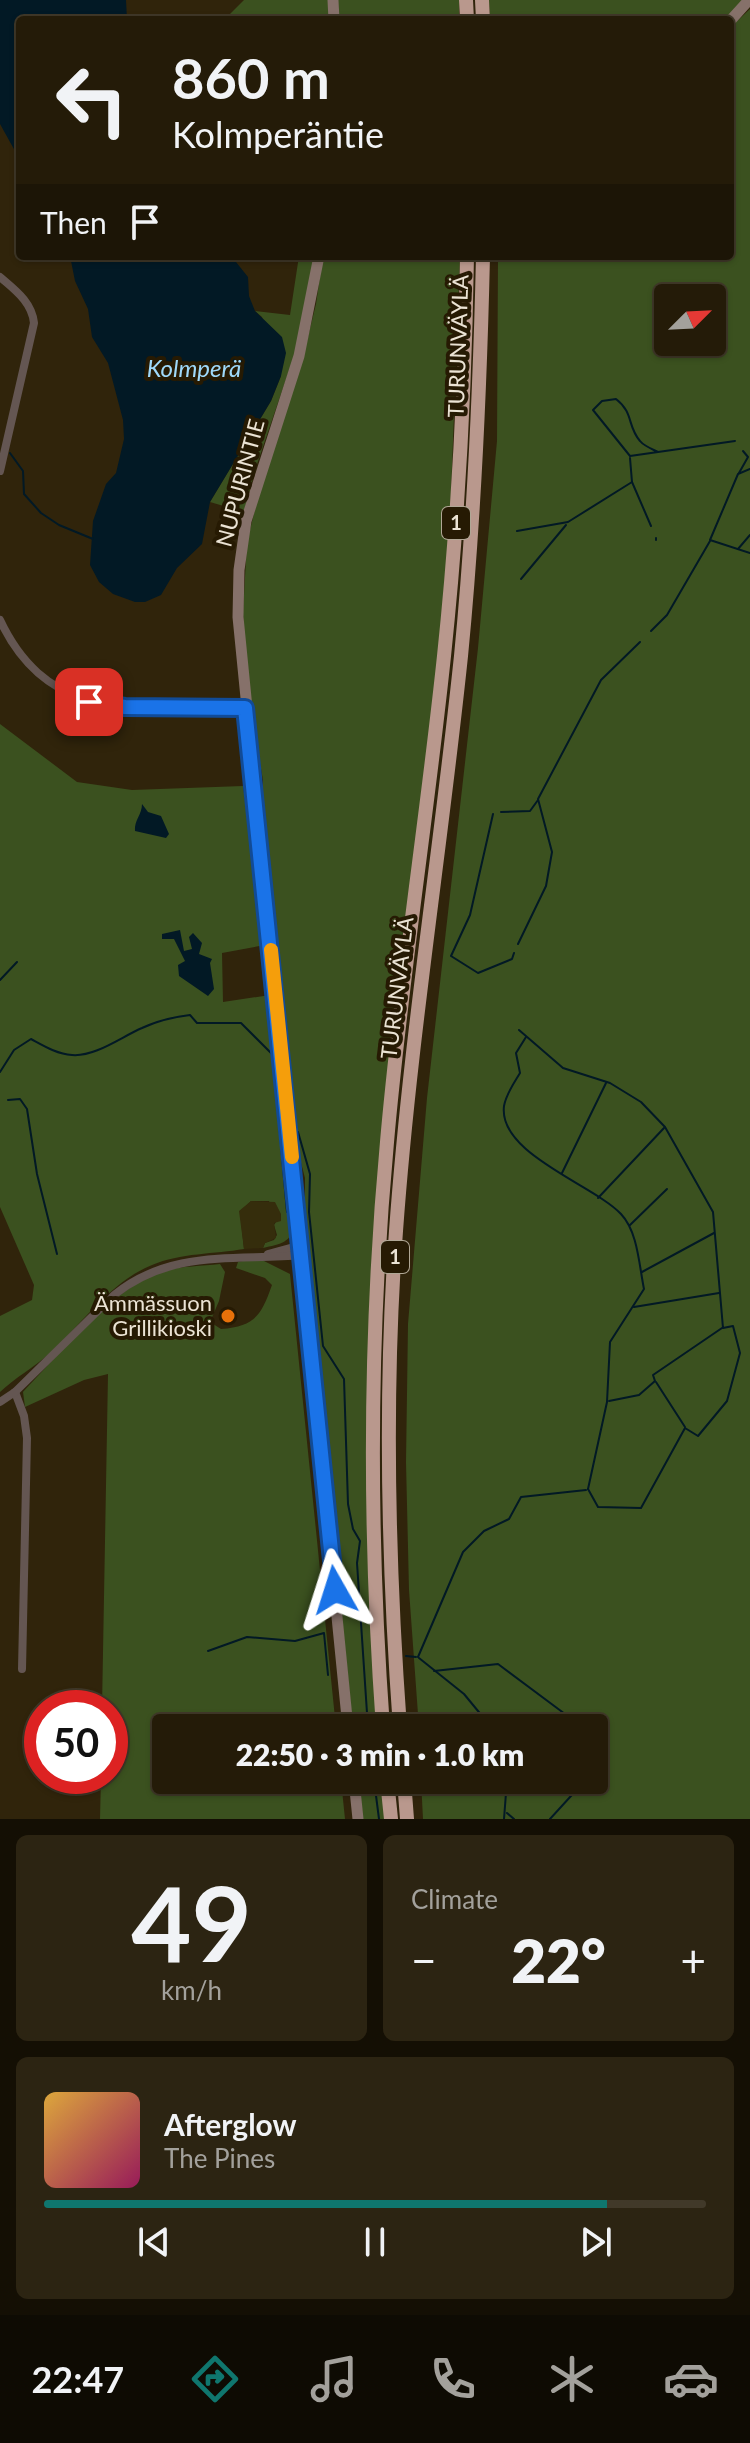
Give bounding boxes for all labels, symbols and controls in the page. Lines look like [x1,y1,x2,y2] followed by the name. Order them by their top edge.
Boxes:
[172,44,330,111] text: 860 m
[40,48,144,152] icon: left
[172,112,384,156] text: Kolmperäntie
[123,200,167,244] icon: arrive
[40,204,107,240] text: Then
[442,274,473,418] street label: TURUNVÄYLÄ
[654,284,726,356] north arrow
[654,284,726,356] map controls
[147,353,241,382] water label: Kolmperä
[210,416,270,550] street label: NUPURINTIE
[442,507,470,539] road number: 1
[55,668,123,736] pin
[67,680,111,724] icon: arrive
[374,915,419,1060] street label: TURUNVÄYLÄ
[381,1241,409,1273] road number: 1
[94,1289,212,1341] place label: Ämmässuon Grillikioski
[219,1307,237,1325] marker: Ämmässuon Grillikioski
[293,1548,377,1632] position arrow
[24,1690,128,1794] speed limit sign: 50
[236,1736,524,1772] text: 22:50 · 3 min · 1.0 km
[131,1859,252,1984] text: 49
[411,1883,498,1915] text: Climate
[511,1924,606,1996] text: 22°
[411,1934,437,1986] text: −
[680,1934,706,1986] text: +
[161,1974,222,2006] text: km/h
[164,2106,297,2142] text: Afterglow
[164,2142,275,2174] text: The Pines
[132,2220,176,2264] icon: previous
[353,2220,397,2264] icon: pause
[574,2220,618,2264] icon: next
[187,2351,243,2407] icon: directions
[306,2351,362,2407] icon: music
[425,2351,481,2407] icon: phone
[544,2351,600,2407] icon: climate
[663,2351,719,2407] icon: car
[31,2357,124,2401] text: 22:47

